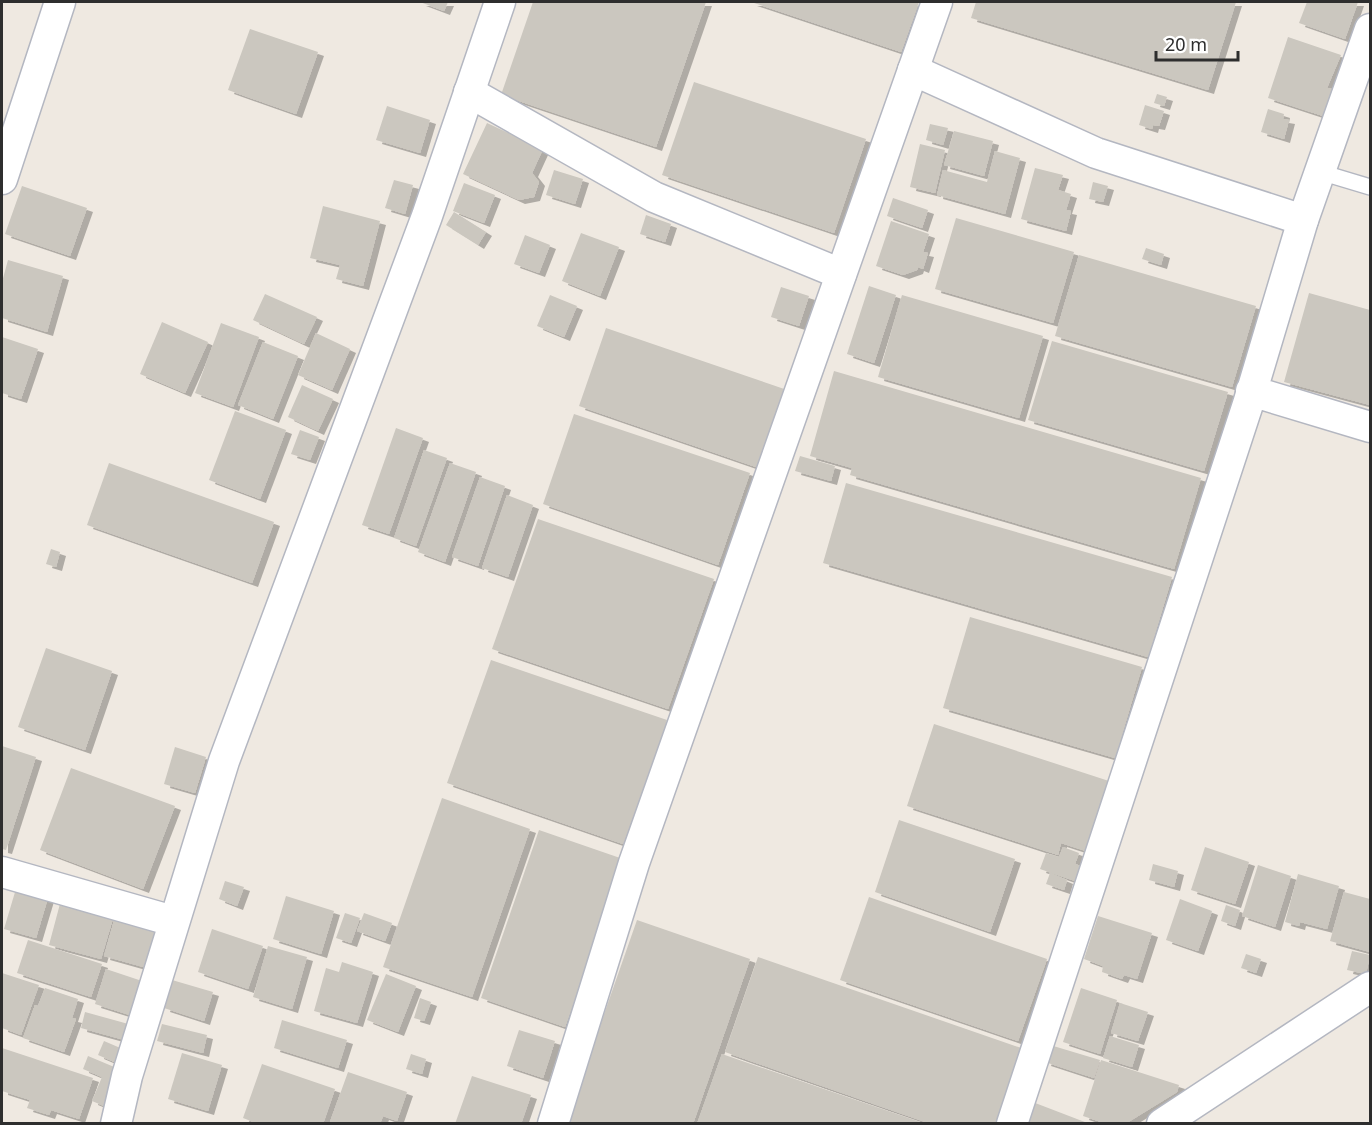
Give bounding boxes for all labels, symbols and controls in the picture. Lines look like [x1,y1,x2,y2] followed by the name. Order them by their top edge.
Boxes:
[1156,24,1238,62] scale bar
[1165,32,1207,56] text: 20 m

